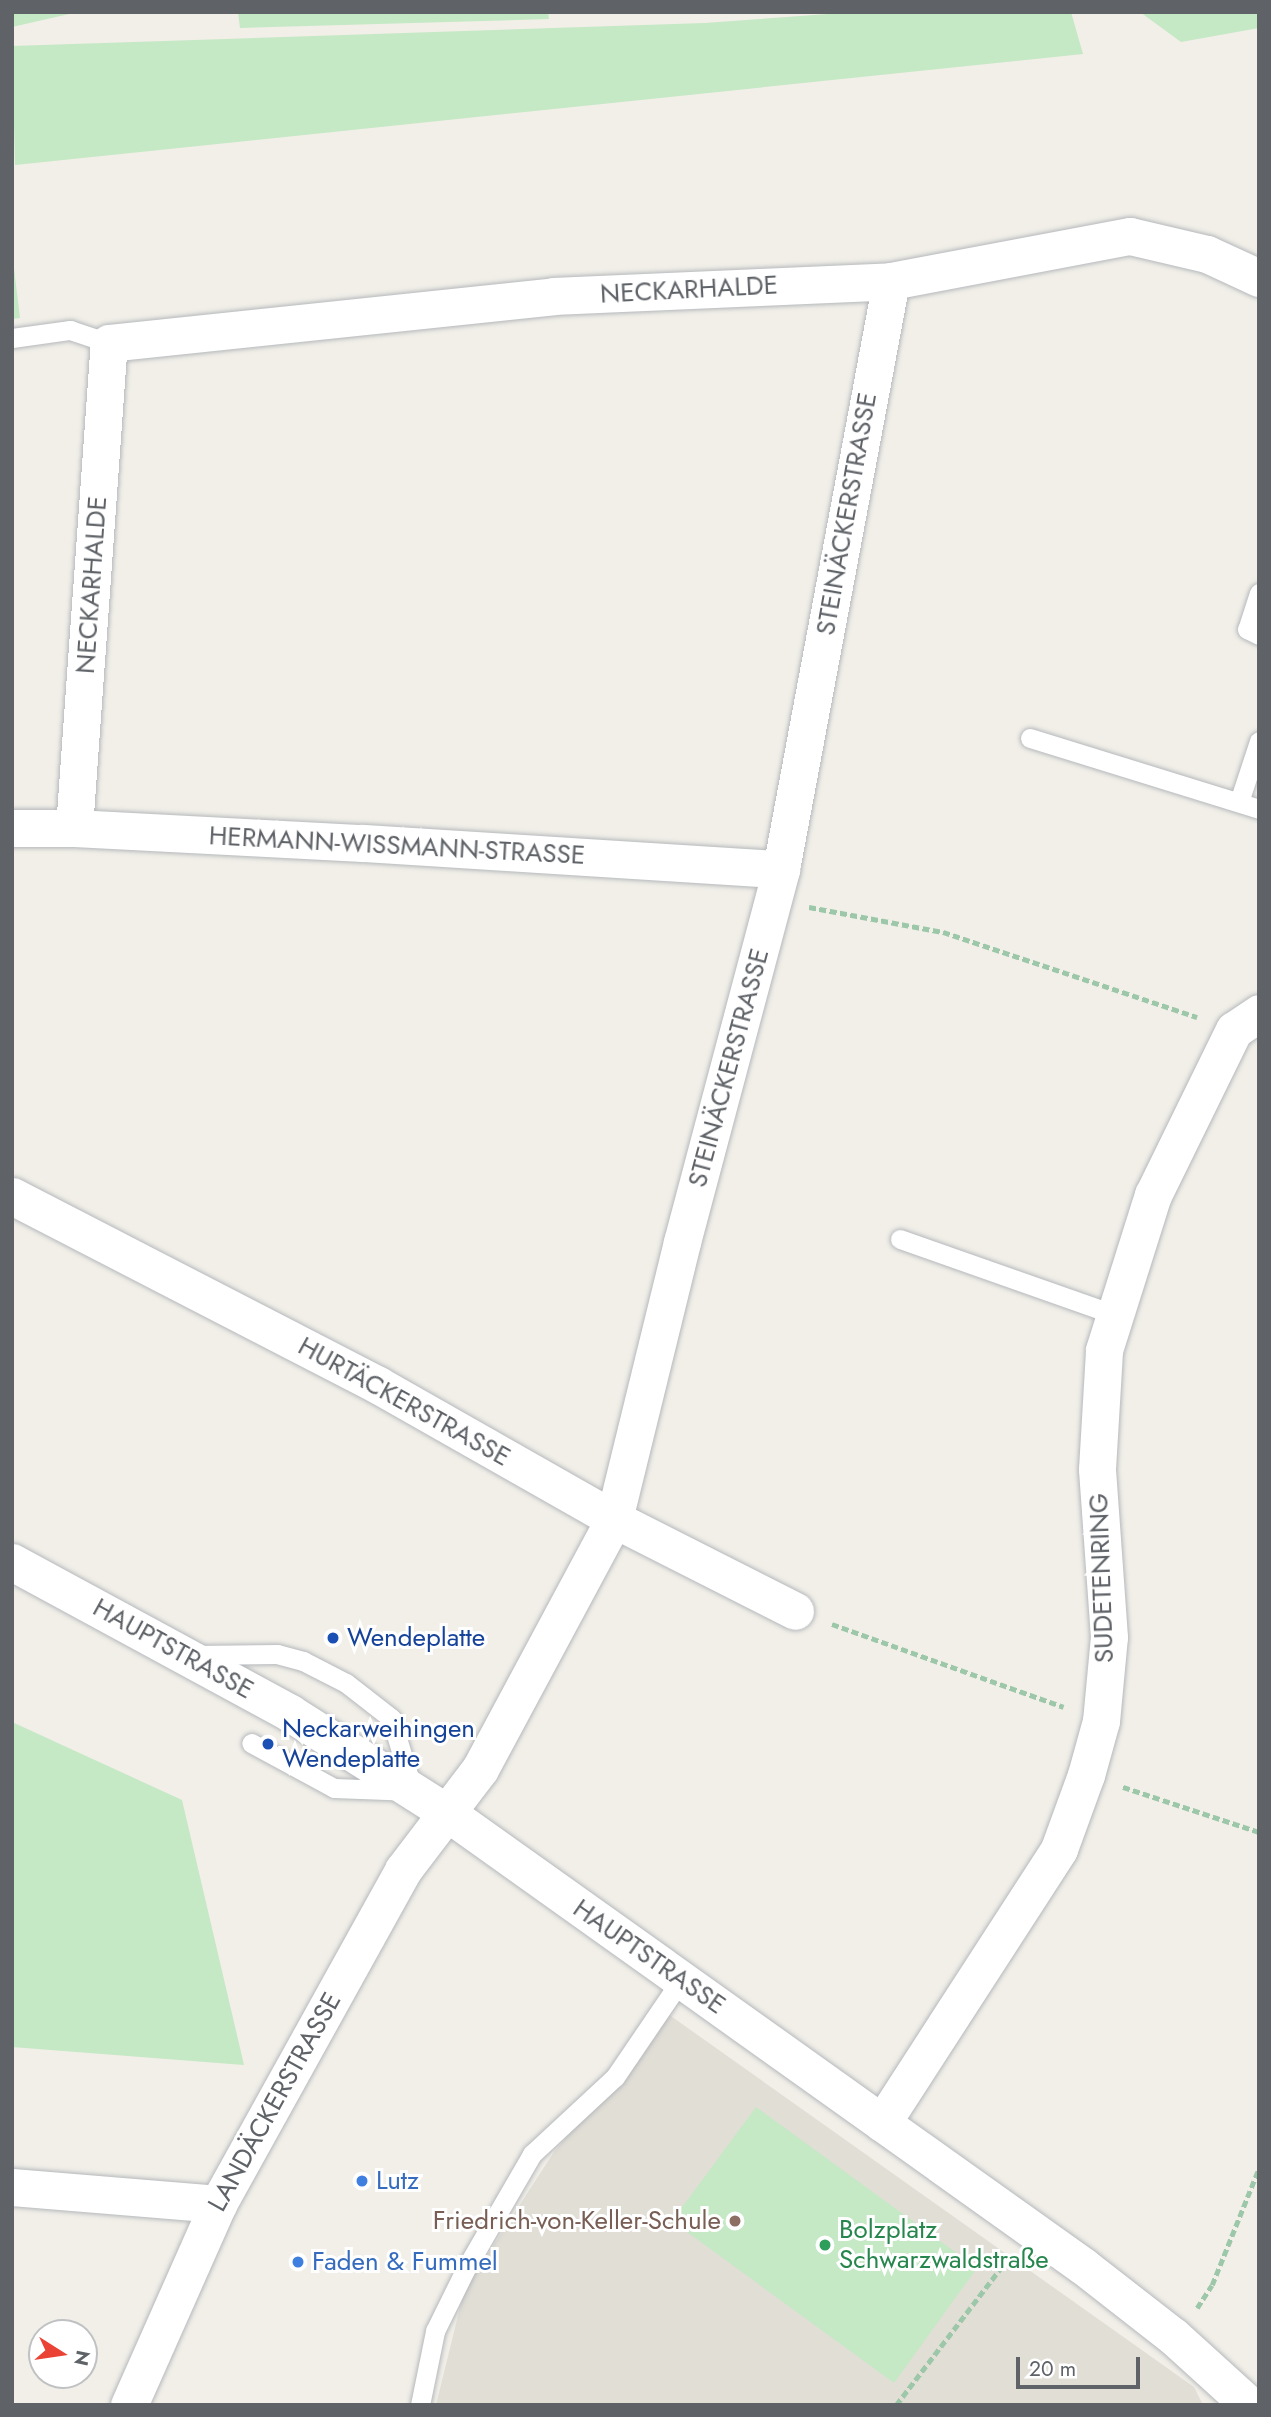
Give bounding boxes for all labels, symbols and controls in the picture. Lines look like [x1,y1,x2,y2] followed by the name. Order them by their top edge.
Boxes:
[599,270,779,310] street label: NECKARHALDE
[810,390,884,638] street label: STEINÄCKERSTRASSE
[70,495,114,675] street label: NECKARHALDE
[208,821,586,871] street label: HERMANN-WISSMANN-STRASSE
[682,945,776,1191] street label: STEINÄCKERSTRASSE
[293,1331,515,1473] street label: HURTÄCKERSTRASSE
[1083,1492,1121,1664] street label: SUDETENRING
[87,1592,259,1706] street label: HAUPTSTRASSE
[347,1622,485,1654] place label: Wendeplatte
[325,1630,341,1646] marker: Wendeplatte
[282,1713,475,1774] place label: Neckarweihingen Wendeplatte
[260,1736,276,1752] marker: Neckarweihingen Wendeplatte
[567,1893,731,2021] street label: HAUPTSTRASSE
[202,1987,348,2217] street label: LANDÄCKERSTRASSE
[376,2165,419,2197] place label: Lutz
[354,2173,370,2189] marker: Lutz
[433,2205,721,2237] place label: Friedrich-von-Keller-Schule
[727,2213,743,2229] marker: Friedrich-von-Keller-Schule
[839,2214,1049,2276] place label: Bolzplatz Schwarzwaldstraße
[817,2237,833,2253] marker: Bolzplatz Schwarzwaldstraße
[312,2246,498,2278] place label: Faden & Fummel
[290,2254,306,2270] marker: Faden & Fummel
[28,2319,98,2389] north arrow
[1019,2344,1143,2388] scale bar
[67,2348,97,2368] text: N
[1029,2354,1076,2384] text: 20 m

